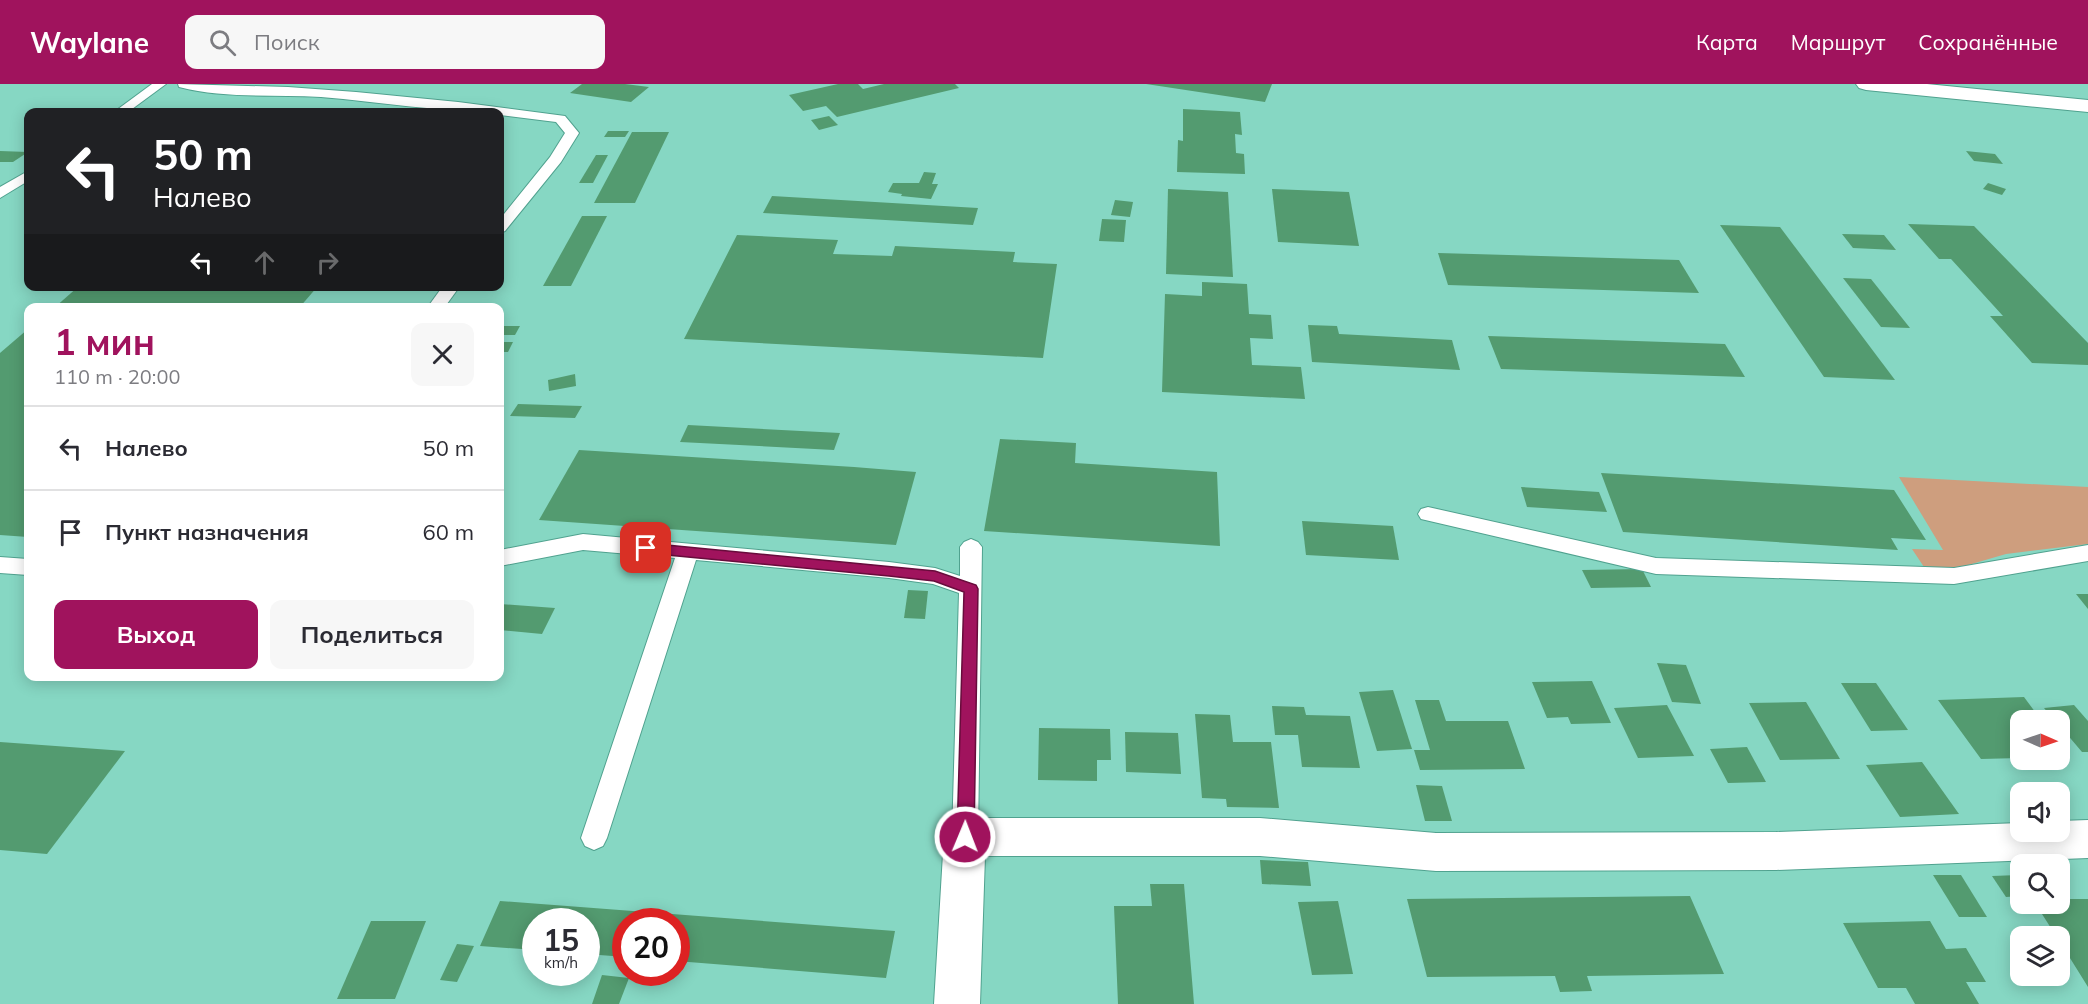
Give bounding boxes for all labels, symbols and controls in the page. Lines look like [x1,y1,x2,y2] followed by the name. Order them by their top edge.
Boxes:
[185,15,605,69] search box
[30,25,149,60] text: Waylane
[206,26,239,59] icon: search
[254,28,320,56] text: Поиск
[1696,29,1758,55] text: Карта
[1791,29,1885,55] text: Маршрут
[1918,29,2058,55] text: Сохранённые
[153,128,253,181] text: 50 m
[54,132,132,210] icon: left
[153,180,252,214] text: Налево
[185,246,218,279] icon: left
[248,246,281,279] icon: ahead
[311,246,344,279] icon: right
[54,319,155,364] text: 1 мин
[411,323,474,386] button: close
[54,364,180,389] text: 110 m · 20:00
[54,432,87,465] icon: left
[105,434,188,462] text: Налево
[423,434,474,462] text: 50 m
[54,516,87,549] icon: arrive
[105,518,309,546] text: Пункт назначения
[423,518,474,546] text: 60 m
[620,522,671,573] pin
[629,531,662,564] icon: arrive
[54,600,258,669] button: Выход
[270,600,474,669] button: Поделиться
[2010,710,2070,770] north arrow
[2010,710,2070,986] map controls
[2010,782,2070,842] button: sound
[933,805,997,869] position arrow
[2010,854,2070,914] button: search
[612,908,690,986] speed limit sign: 20
[543,921,579,959] text: 15
[2010,926,2070,986] button: layers
[544,953,578,972] text: km/h

